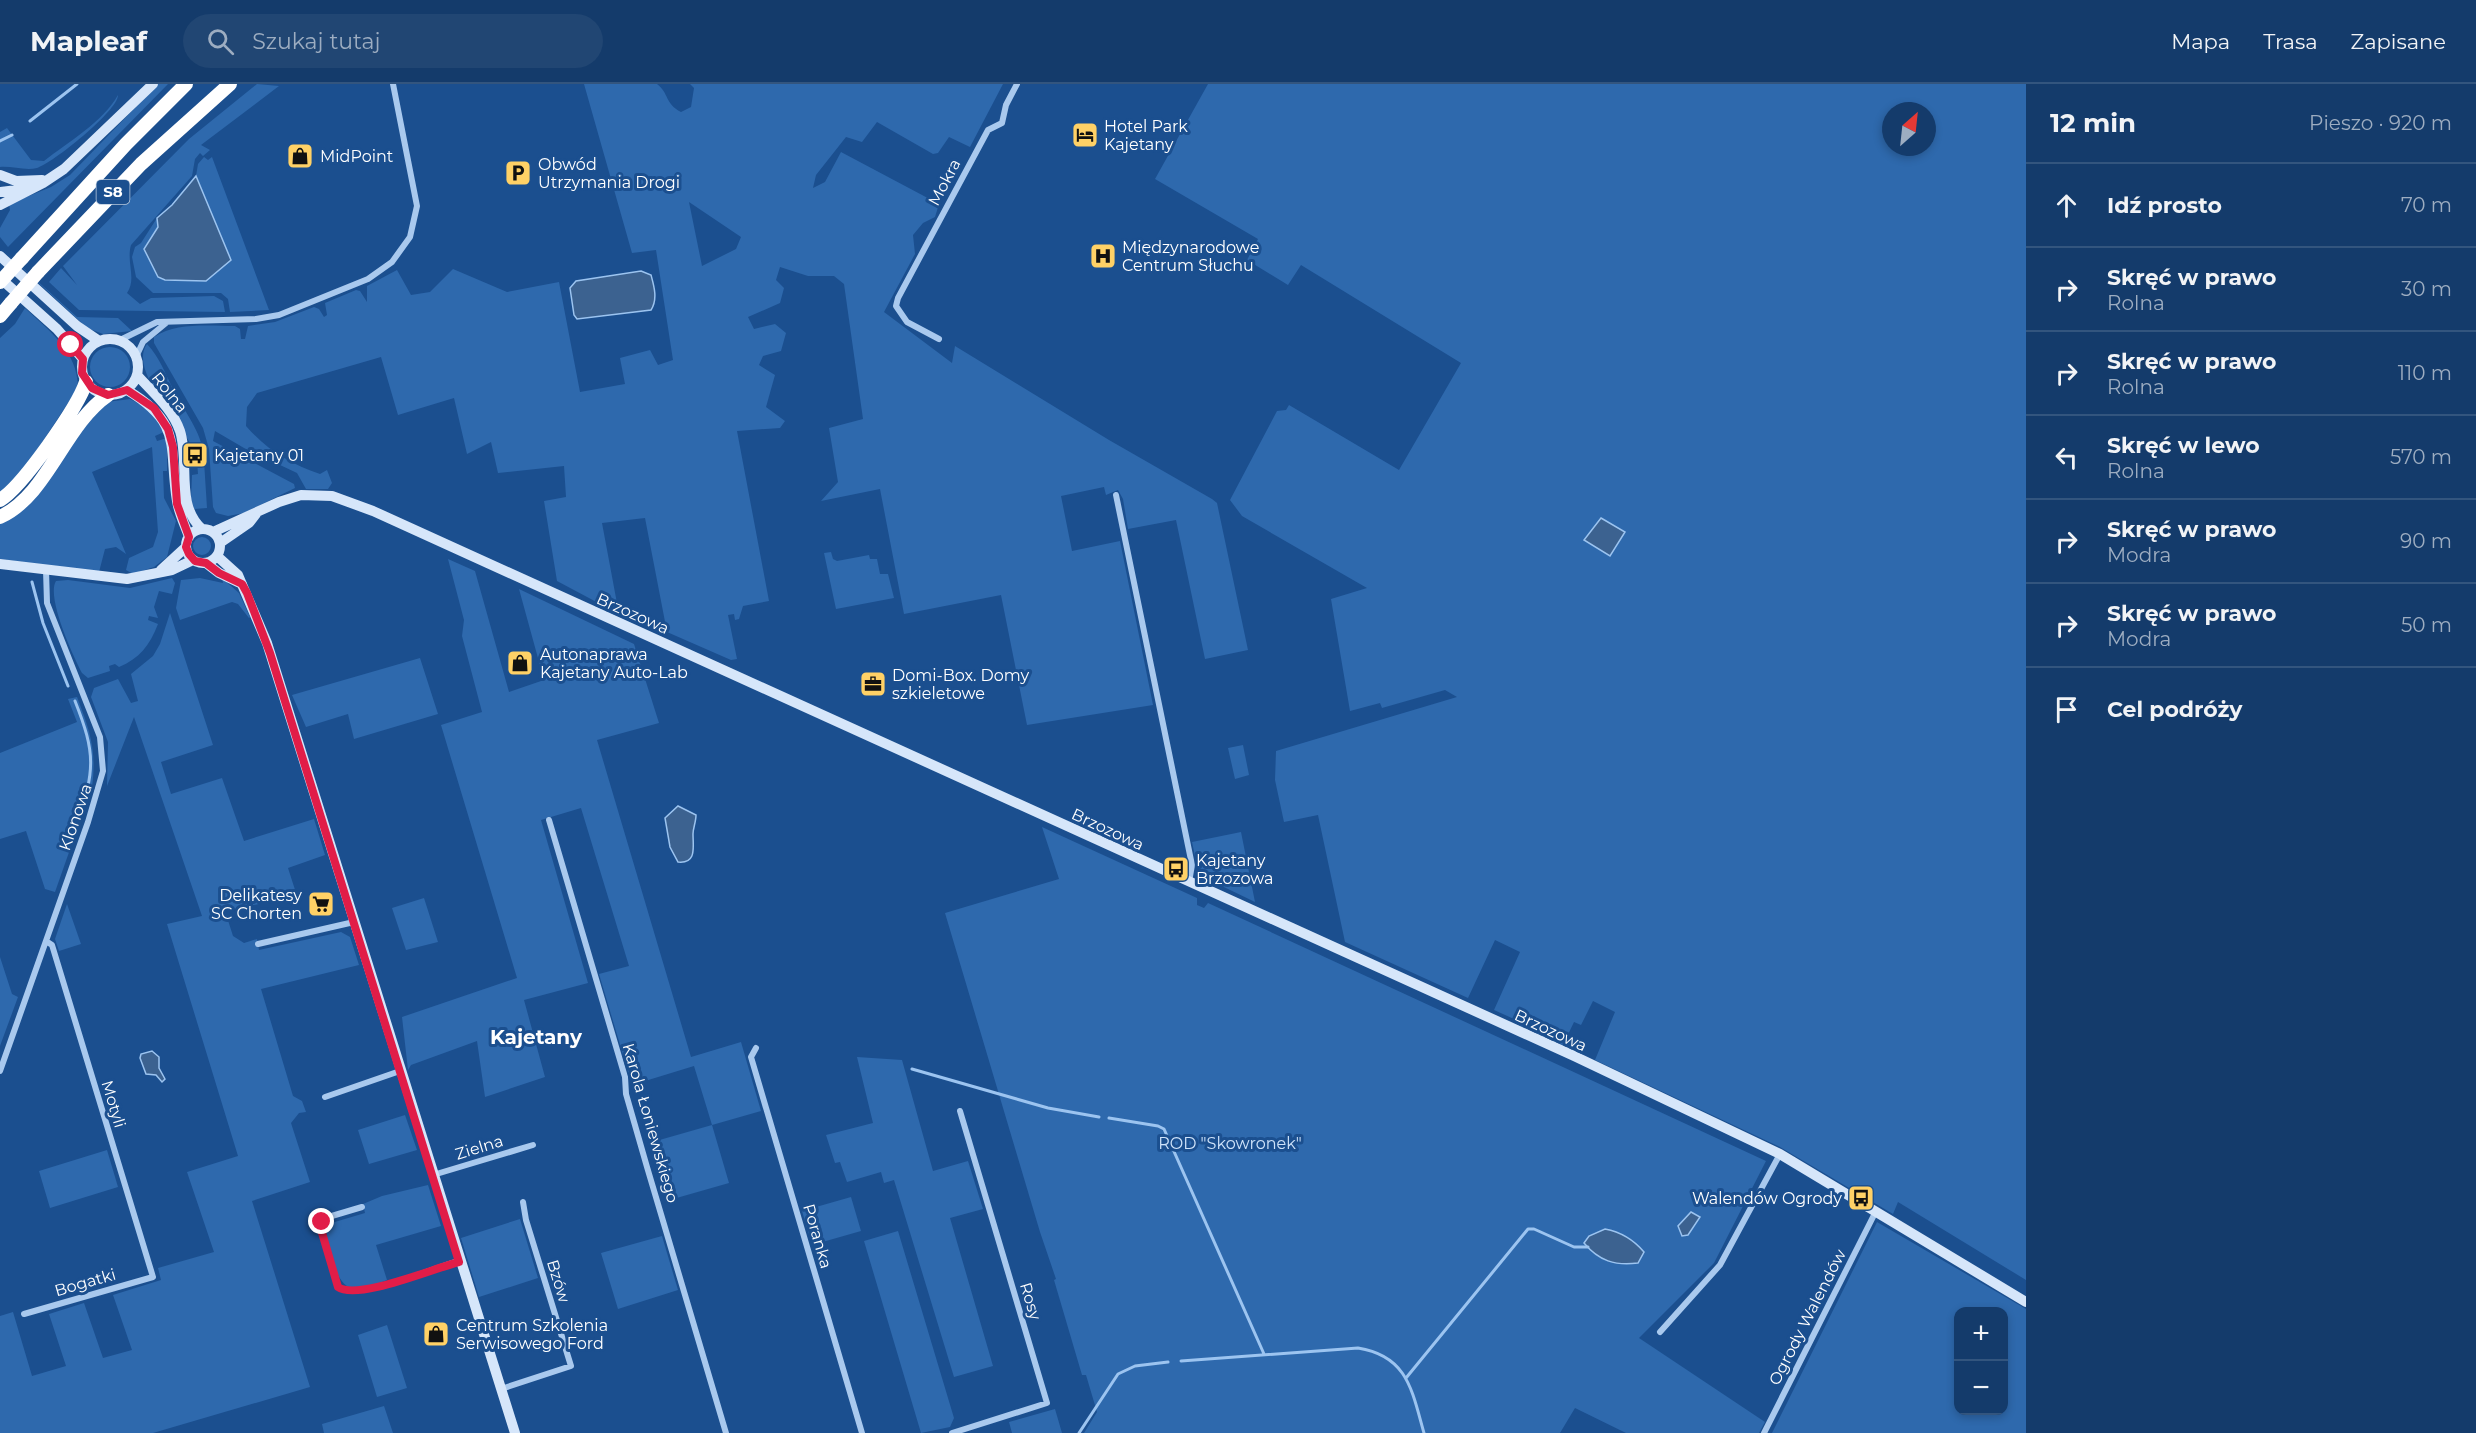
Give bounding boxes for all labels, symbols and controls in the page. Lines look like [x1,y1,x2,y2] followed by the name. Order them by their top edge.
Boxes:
[183,14,603,68] search box
[30,24,147,58] text: Mapleaf
[204,25,237,58] icon: search
[252,28,381,55] text: Szukaj tutaj
[2171,29,2230,54] text: Mapa
[2263,29,2318,54] text: Trasa
[2351,29,2446,54] text: Zapisane
[1882,102,1936,156] north arrow
[2050,107,2136,139] text: 12 min
[2309,111,2452,135] text: Pieszo · 920 m
[1104,117,1188,154] place label: Hotel Park Kajetany
[1070,120,1100,150] hotel icon: Hotel Park Kajetany
[285,141,315,171] shop icon: MidPoint
[320,147,394,166] place label: MidPoint
[538,155,680,192] place label: Obwód Utrzymania Drogi
[924,156,965,209] street label: Mokra
[503,158,533,188] parking icon: Obwód Utrzymania Drogi
[96,180,130,204] road number: S8
[2050,189,2083,222] icon: ahead
[2107,192,2222,219] text: Idź prosto
[2401,193,2452,217] text: 70 m
[1122,238,1259,275] place label: Międzynarodowe Centrum Słuchu
[1088,241,1118,271] hospital icon: Międzynarodowe Centrum Słuchu
[2107,264,2276,291] text: Skręć w prawo
[2050,273,2083,306] icon: right
[2401,277,2452,301] text: 30 m
[2107,291,2165,315] text: Rolna
[57,331,83,357] route start
[2107,348,2276,375] text: Skręć w prawo
[2050,357,2083,390] icon: right
[2398,361,2452,385] text: 110 m
[148,368,192,416] street label: Rolna
[2107,375,2165,399] text: Rolna
[2107,432,2260,459] text: Skręć w lewo
[180,440,210,470] bus stop icon: Kajetany 01
[2050,441,2083,474] icon: left
[2390,445,2452,469] text: 570 m
[214,446,304,465] place label: Kajetany 01
[2107,459,2165,483] text: Rolna
[2107,516,2276,543] text: Skręć w prawo
[2050,525,2083,558] icon: right
[2400,529,2452,553] text: 90 m
[2107,543,2171,567] text: Modra
[594,589,672,638] street label: Brzozowa
[2107,600,2276,627] text: Skręć w prawo
[2050,609,2083,642] icon: right
[2401,613,2452,637] text: 50 m
[2107,627,2171,651] text: Modra
[540,645,688,682] place label: Autonaprawa Kajetany Auto-Lab
[505,648,535,678] shop icon: Autonaprawa Kajetany Auto-Lab
[892,666,1030,703] place label: Domi-Box. Domy szkieletowe
[858,669,888,699] office icon: Domi-Box. Domy szkieletowe
[2050,693,2083,726] icon: arrive
[2107,696,2243,723] text: Cel podróży
[55,781,96,853] street label: Klonowa
[1069,804,1147,854] street label: Brzozowa
[1196,851,1273,888] place label: Kajetany Brzozowa
[1161,854,1191,884] bus stop icon: Kajetany Brzozowa
[211,886,302,923] place label: Delikatesy SC Chorten
[306,889,336,919] supermarket icon: Delikatesy SC Chorten
[1512,1005,1590,1055] street label: Brzozowa
[490,1025,583,1049] district label: Kajetany
[619,1041,682,1205] street label: Karola Łoniewskiego
[97,1078,130,1130] street label: Motyli
[453,1131,505,1164] street label: Zielna
[1158,1134,1302,1153] park label: ROD "Skowronek"
[1846,1183,1876,1213] bus stop icon: Walendów Ogrody
[1692,1189,1842,1208] place label: Walendów Ogrody
[799,1202,836,1271] street label: Poranka
[308,1208,334,1234] route end
[1765,1246,1850,1388] street label: Ogrody Walendów
[543,1257,574,1305] street label: Bzów
[52,1265,118,1300] street label: Bogatki
[1016,1280,1045,1322] street label: Rosy
[1954,1307,2008,1415] map controls
[1954,1307,2008,1361] button: +
[456,1316,608,1353] place label: Centrum Szkolenia Serwisowego Ford
[421,1319,451,1349] shop icon: Centrum Szkolenia Serwisowego Ford
[1954,1361,2008,1415] button: −

